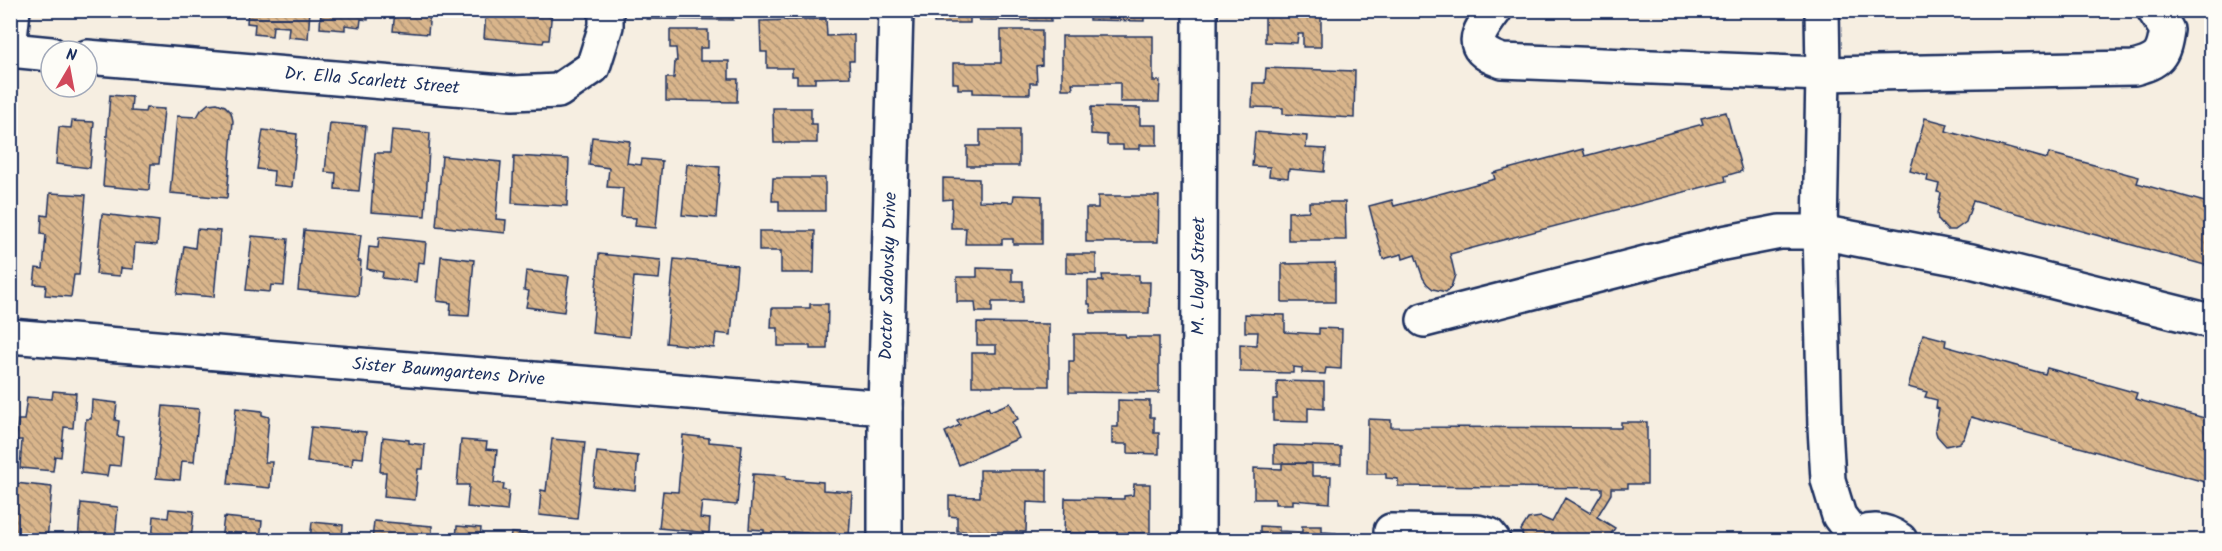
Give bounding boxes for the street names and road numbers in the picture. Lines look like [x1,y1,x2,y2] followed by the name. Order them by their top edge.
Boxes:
[283,59,462,103] street label: Dr. Ella Scarlett Street
[872,192,905,361] street label: Doctor Sadovsky Drive
[1184,216,1214,335] street label: M. Lloyd Street
[351,350,546,394] street label: Sister Baumgartens Drive

